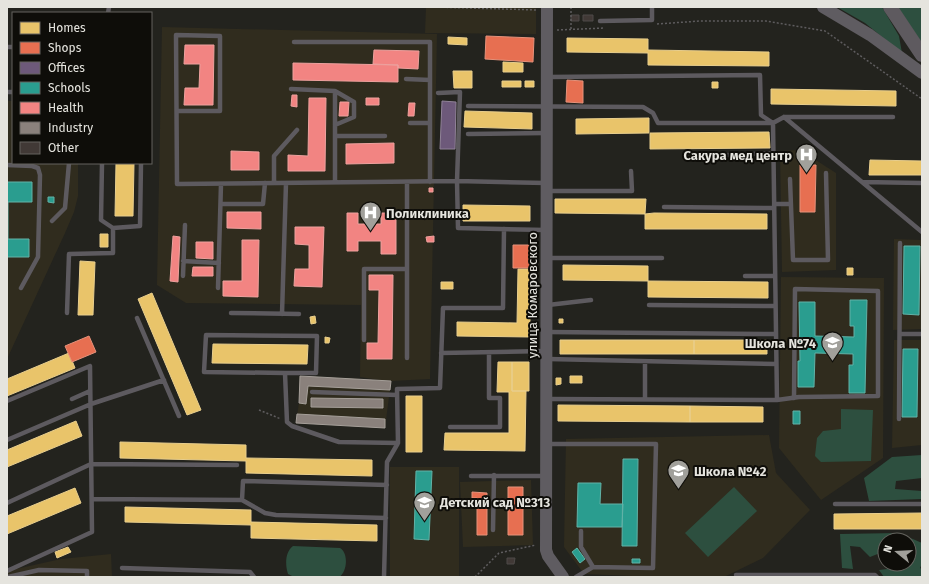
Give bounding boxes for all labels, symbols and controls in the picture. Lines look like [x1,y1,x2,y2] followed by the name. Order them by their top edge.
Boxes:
[12,12,152,164] legend
[48,21,86,35] text: Homes
[48,41,82,55] text: Shops
[48,61,85,75] text: Offices
[48,81,91,95] text: Schools
[48,101,84,115] text: Health
[48,121,93,135] text: Industry
[48,141,79,155] text: Other
[794,142,820,175] hospital icon: Сакура мед центр
[683,148,792,163] place label: Сакура мед центр
[358,200,384,233] hospital icon: Поликлиника
[386,206,469,221] place label: Поликлиника
[525,232,540,358] street label: улица Комаровского
[819,330,845,363] school or university icon: Школа №74
[745,336,817,351] place label: Школа №74
[666,458,692,491] school or university icon: Школа №42
[694,464,767,479] place label: Школа №42
[411,489,437,522] school or university icon: Детский сад №313
[439,495,550,510] place label: Детский сад №313
[877,532,917,572] north arrow
[881,544,895,555] text: N

